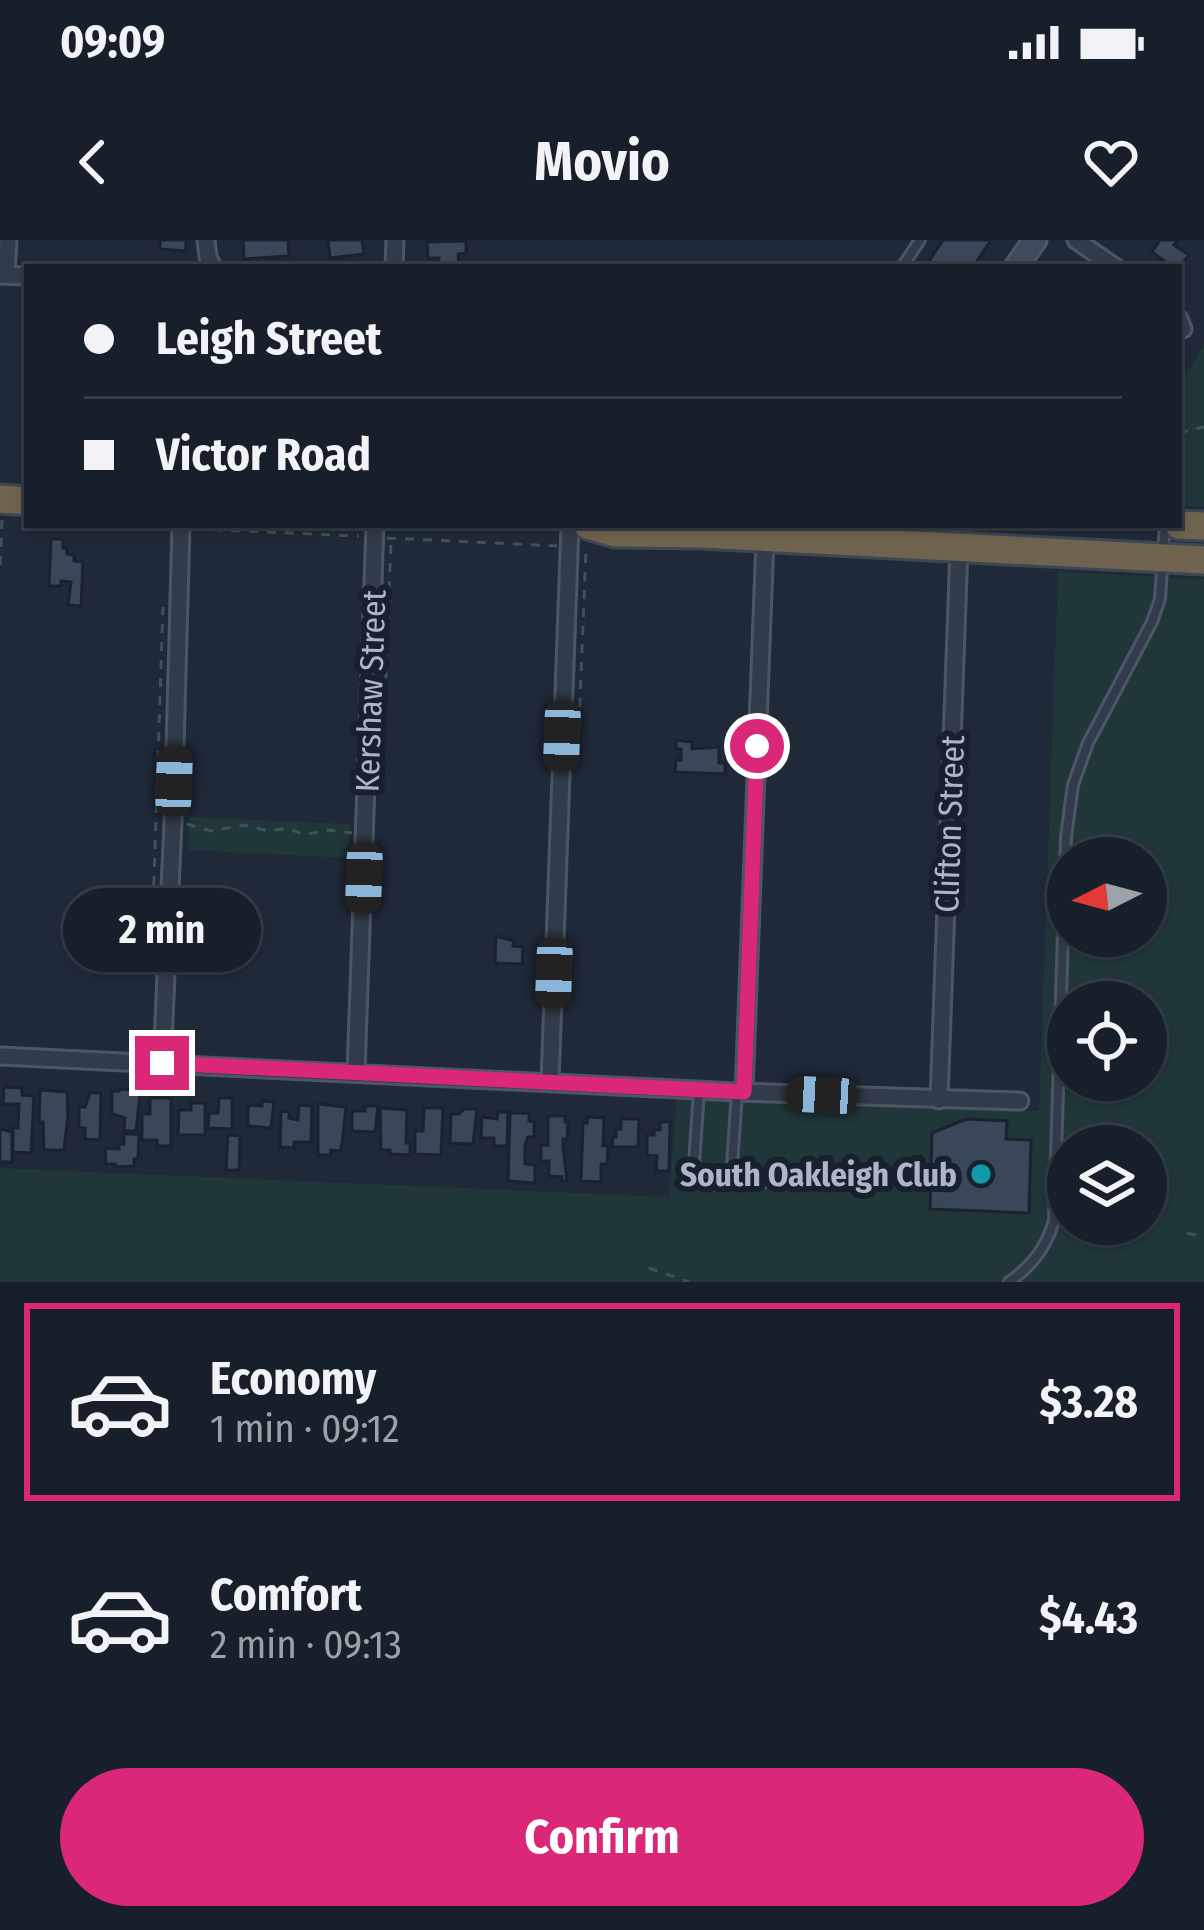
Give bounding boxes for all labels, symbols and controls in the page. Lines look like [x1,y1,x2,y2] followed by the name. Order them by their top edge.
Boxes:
[60,15,165,69] text: 09:09
[60,129,126,195] icon: back
[1078,129,1144,195] icon: heart
[534,130,670,194] text: Movio
[156,312,382,366] text: Leigh Street
[156,428,371,482] text: Victor Road
[347,589,395,793] street label: Kershaw Street
[543,699,581,773] car
[730,719,784,773] route start
[927,734,973,913] street label: Clifton Street
[155,744,193,818] car
[1047,837,1167,957] north arrow
[1047,837,1167,1245] map controls
[345,841,383,915] car
[63,889,261,973] callout: 2 min
[119,907,205,953] text: 2 min
[535,936,573,1010] car
[1047,981,1167,1101] button: locate
[135,1036,189,1090] route end
[785,1075,859,1115] car
[1047,1125,1167,1245] button: layers
[680,1155,957,1195] place label: South Oakleigh Club
[968,1161,994,1187] marker: South Oakleigh Club
[66,1348,174,1456] icon: car
[210,1352,376,1406] text: Economy
[1039,1375,1138,1429] text: $3.28
[210,1406,399,1452] text: 1 min · 09:12
[66,1564,174,1672] icon: car
[210,1568,362,1622] text: Comfort
[1039,1591,1138,1645] text: $4.43
[210,1622,402,1668] text: 2 min · 09:13
[60,1768,1144,1906] button: Confirm

